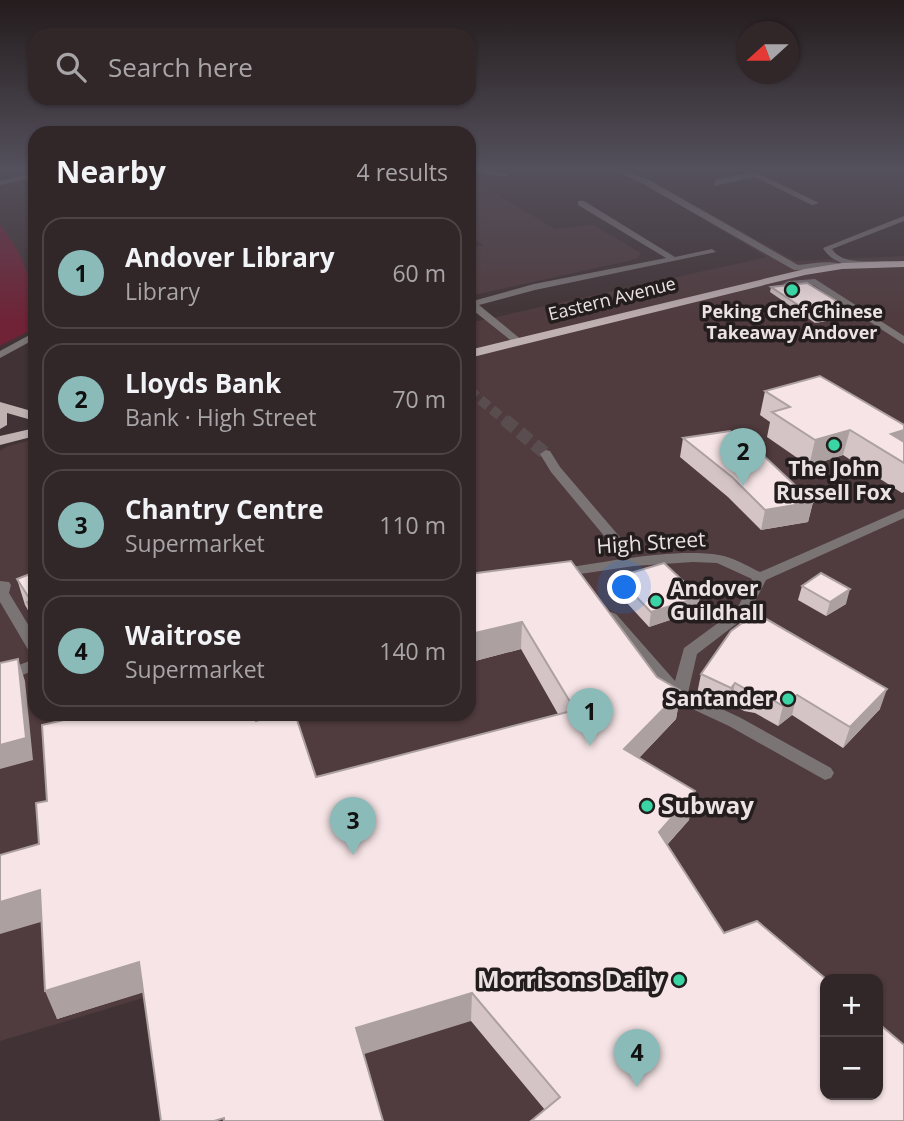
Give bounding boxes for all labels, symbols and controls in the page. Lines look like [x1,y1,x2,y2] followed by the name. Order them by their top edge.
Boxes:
[736,21,799,84] north arrow
[28,28,476,105] search box
[52,48,90,86] icon: search
[108,49,253,85] text: Search here
[56,151,166,192] text: Nearby
[357,156,448,188] text: 4 results
[125,239,334,275] text: Andover Library
[74,257,88,289] text: 1
[392,257,446,289] text: 60 m
[545,271,678,326] street label: Eastern Avenue
[125,275,200,307] text: Library
[784,282,800,298] marker: Peking Chef Chinese Takeaway Andover
[701,299,883,344] place label: Peking Chef Chinese Takeaway Andover
[125,365,281,401] text: Lloyds Bank
[74,383,88,415] text: 2
[392,383,446,415] text: 70 m
[125,401,316,433] text: Bank · High Street
[720,428,766,486] pin: 2
[826,437,842,453] marker: The John Russell Fox
[776,454,893,506] place label: The John Russell Fox
[125,491,324,527] text: Chantry Centre
[74,509,88,541] text: 3
[379,509,446,541] text: 110 m
[595,524,706,560] street label: High Street
[125,527,265,559] text: Supermarket
[607,570,641,604] your location
[670,574,764,626] place label: Andover Guildhall
[648,593,664,609] marker: Andover Guildhall
[125,617,241,653] text: Waitrose
[74,635,88,667] text: 4
[379,635,446,667] text: 140 m
[125,653,265,685] text: Supermarket
[665,684,774,712] place label: Santander
[567,688,613,746] pin: 1
[780,691,796,707] marker: Santander
[661,788,754,821] place label: Subway
[330,797,376,855] pin: 3
[639,798,655,814] marker: Subway
[477,962,665,995] place label: Morrisons Daily
[671,972,687,988] marker: Morrisons Daily
[820,974,883,1100] map controls
[820,974,883,1037] button: +
[614,1029,660,1087] pin: 4
[820,1037,883,1100] button: −

